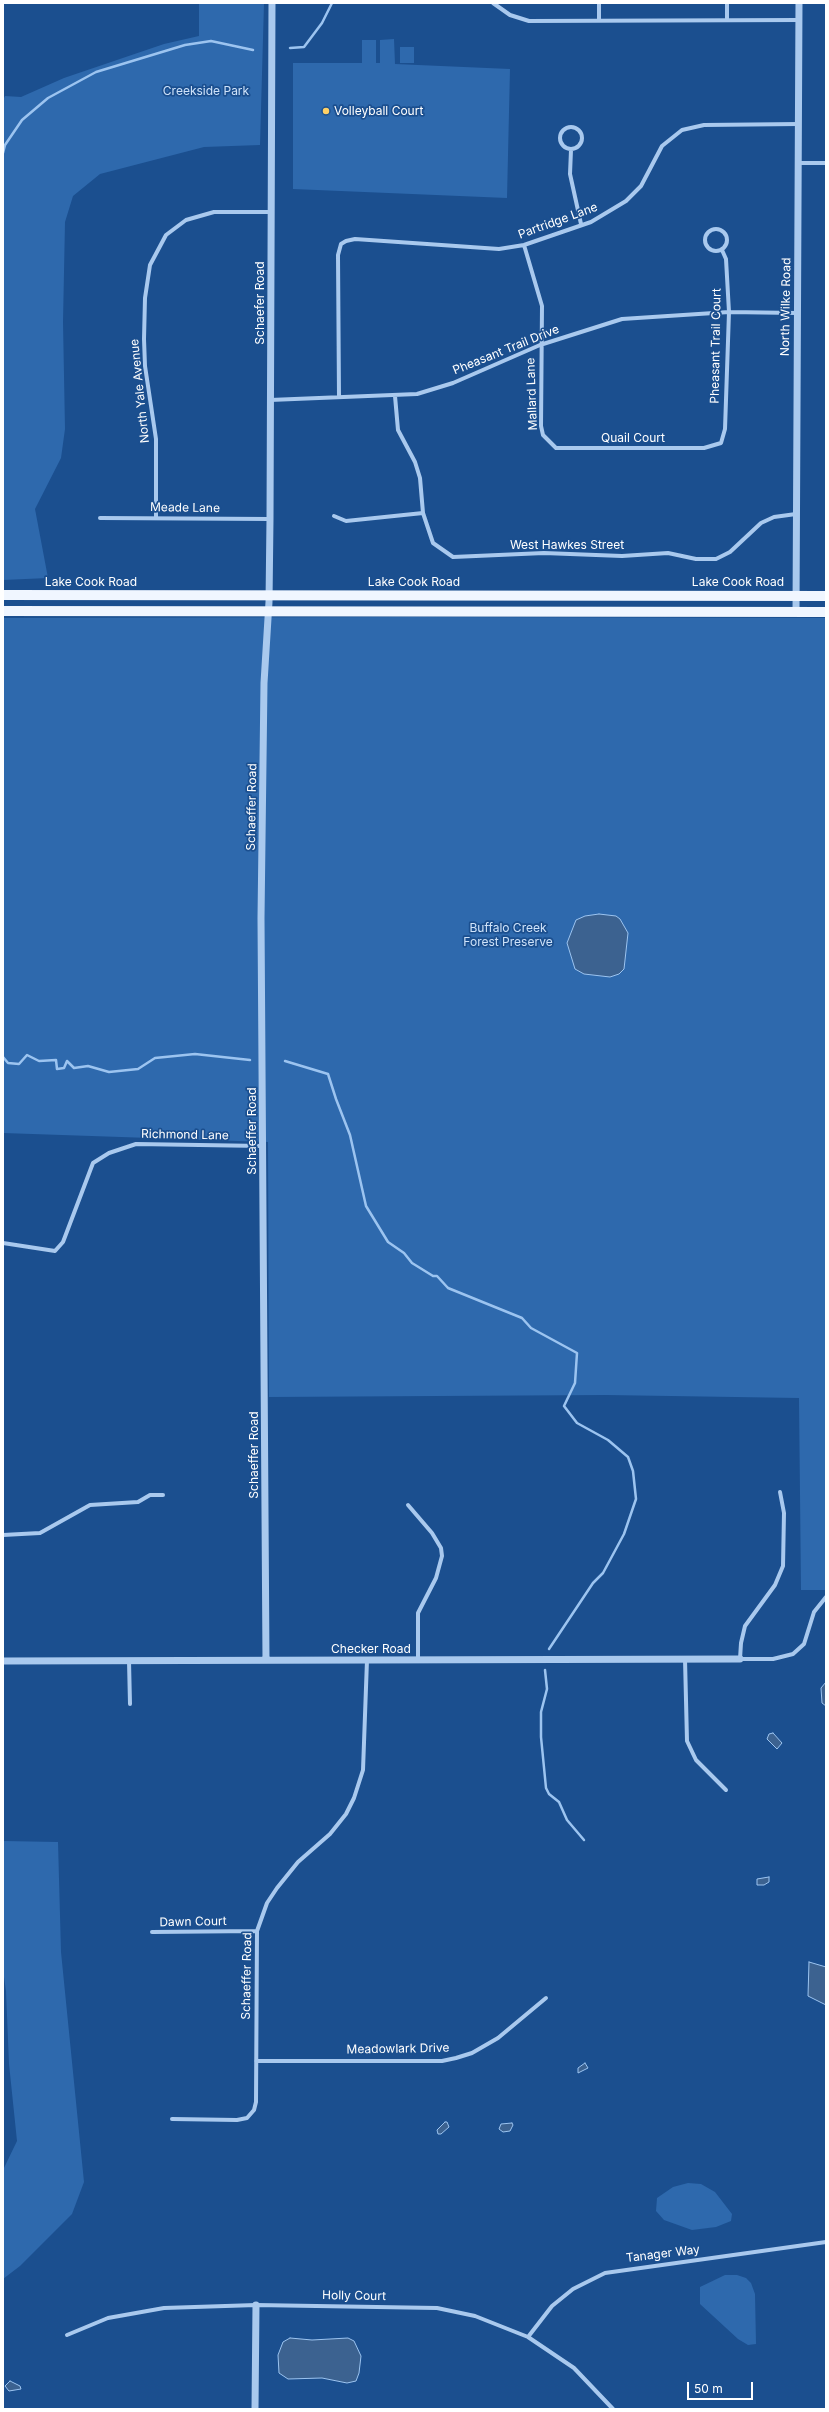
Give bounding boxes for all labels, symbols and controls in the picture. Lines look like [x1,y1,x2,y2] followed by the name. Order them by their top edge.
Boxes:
[163,84,249,98] park label: Creekside Park
[334,104,423,118] place label: Volleyball Court
[321,106,331,116] marker: Volleyball Court
[516,200,600,242] street label: Partridge Lane
[778,258,794,356] street label: North Wilke Road
[253,261,267,345] street label: Schaefer Road
[708,288,724,404] street label: Pheasant Trail Court
[451,322,561,378] street label: Pheasant Trail Drive
[127,338,153,444] street label: North Yale Avenue
[524,357,540,431] street label: Mallard Lane
[601,431,665,445] street label: Quail Court
[150,500,220,516] street label: Meade Lane
[510,538,624,552] street label: West Hawkes Street
[45,575,137,589] street label: Lake Cook Road
[368,575,460,589] street label: Lake Cook Road
[692,575,784,589] street label: Lake Cook Road
[244,763,260,851] street label: Schaeffer Road
[463,921,553,949] park label: Buffalo Creek Forest Preserve
[245,1087,259,1175] street label: Schaeffer Road
[141,1127,229,1143] street label: Richmond Lane
[247,1411,261,1499] street label: Schaeffer Road
[331,1642,411,1656] street label: Checker Road
[159,1914,227,1930] street label: Dawn Court
[239,1932,255,2020] street label: Schaeffer Road
[346,2041,450,2057] street label: Meadowlark Drive
[625,2242,701,2266] street label: Tanager Way
[322,2288,386,2304] street label: Holly Court
[689,2374,755,2400] scale bar
[694,2381,723,2396] text: 50 m

